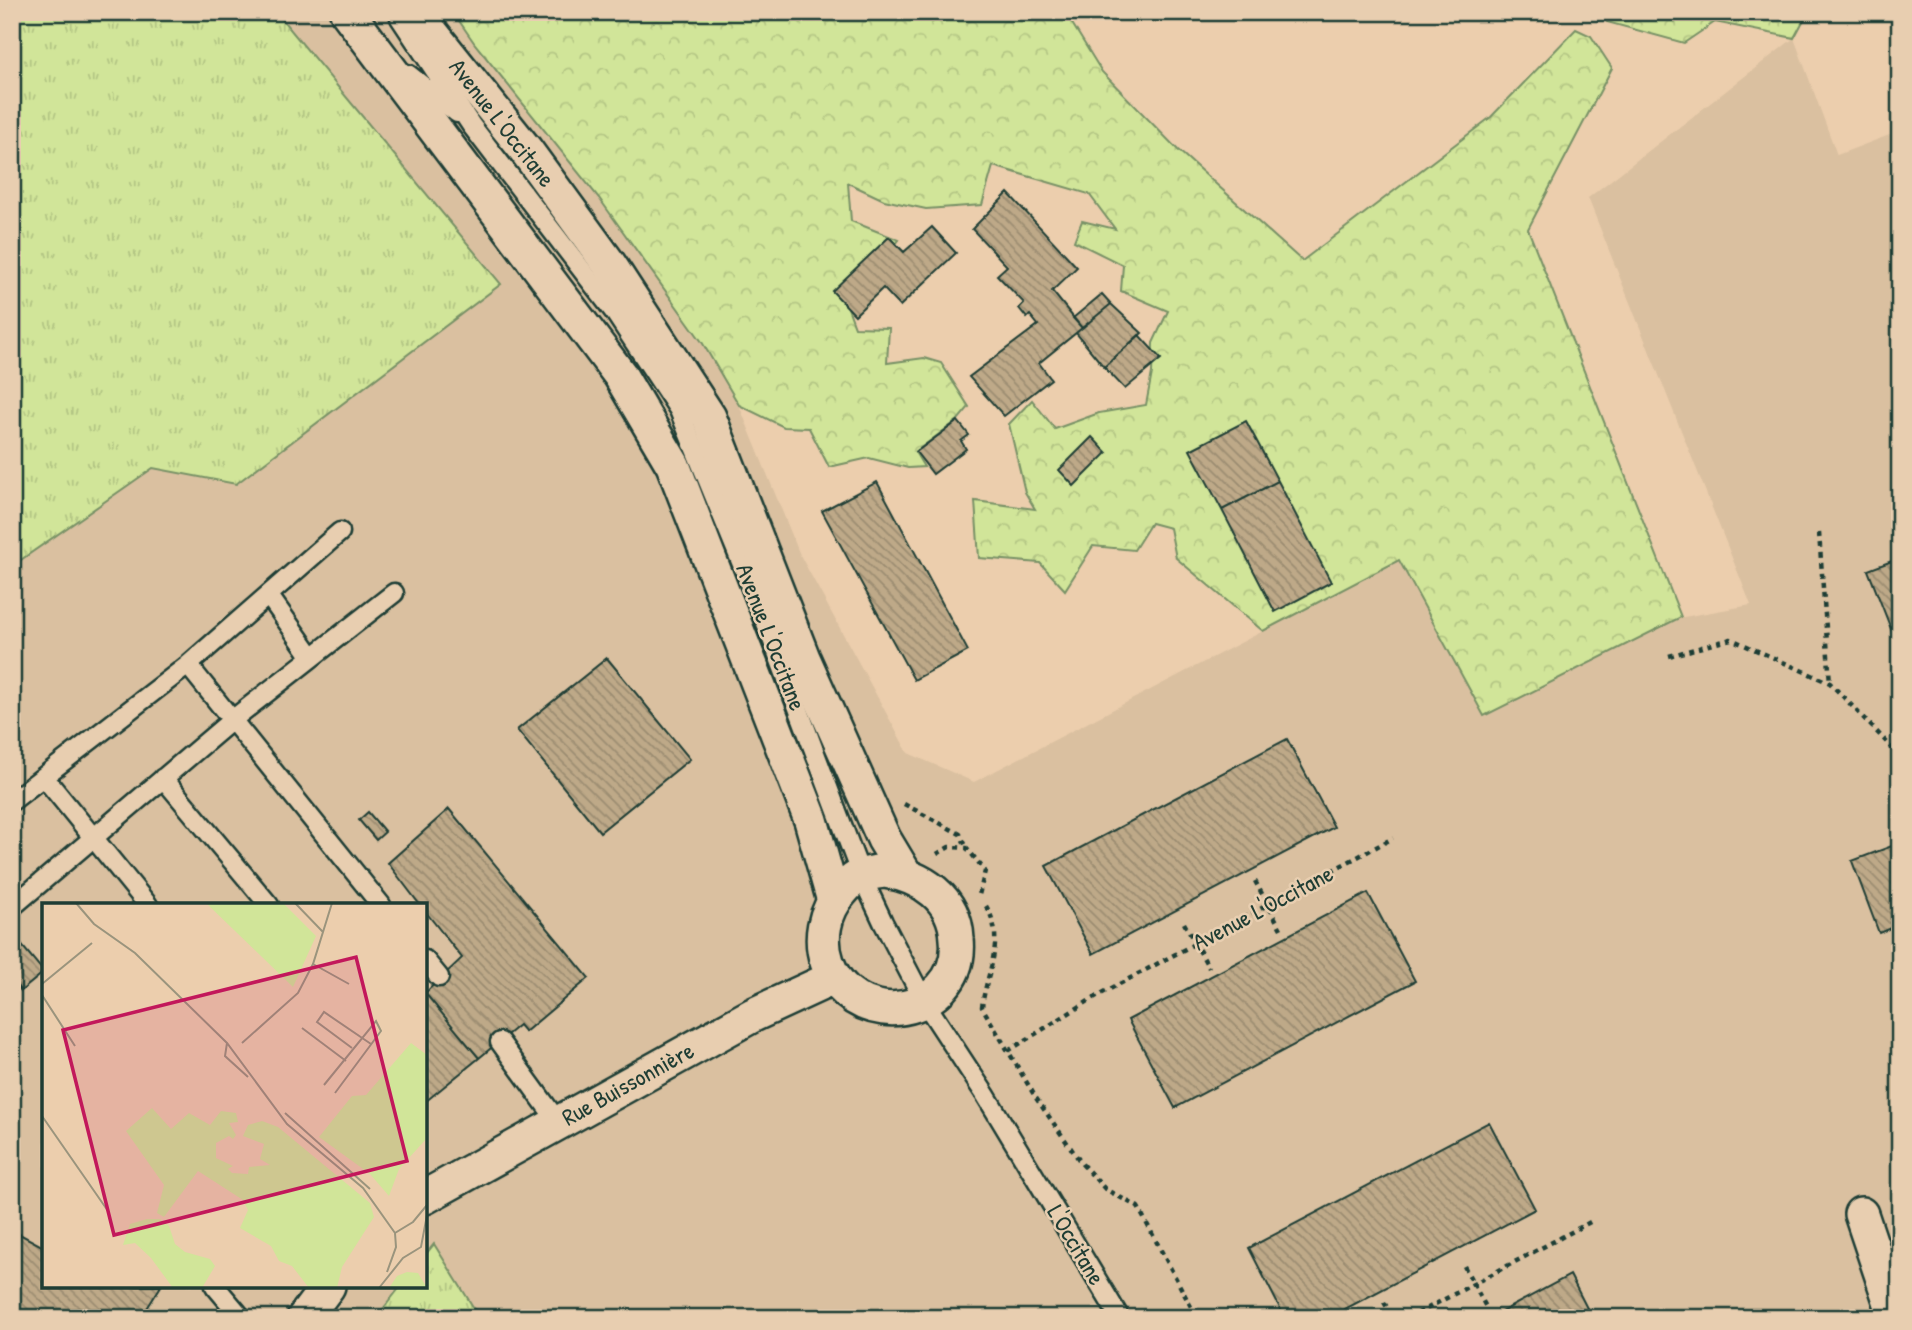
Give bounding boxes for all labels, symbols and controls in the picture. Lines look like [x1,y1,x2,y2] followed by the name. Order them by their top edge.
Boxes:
[443,52,563,194] street label: Avenue L'Occitane
[729,559,815,715] street label: Avenue L'Occitane
[1187,856,1339,958] street label: Avenue L'Occitane
[42,903,427,1288] inset map
[556,1033,700,1133] street label: Rue Buissonnière
[1040,1198,1114,1291] street label: L'Occitane

